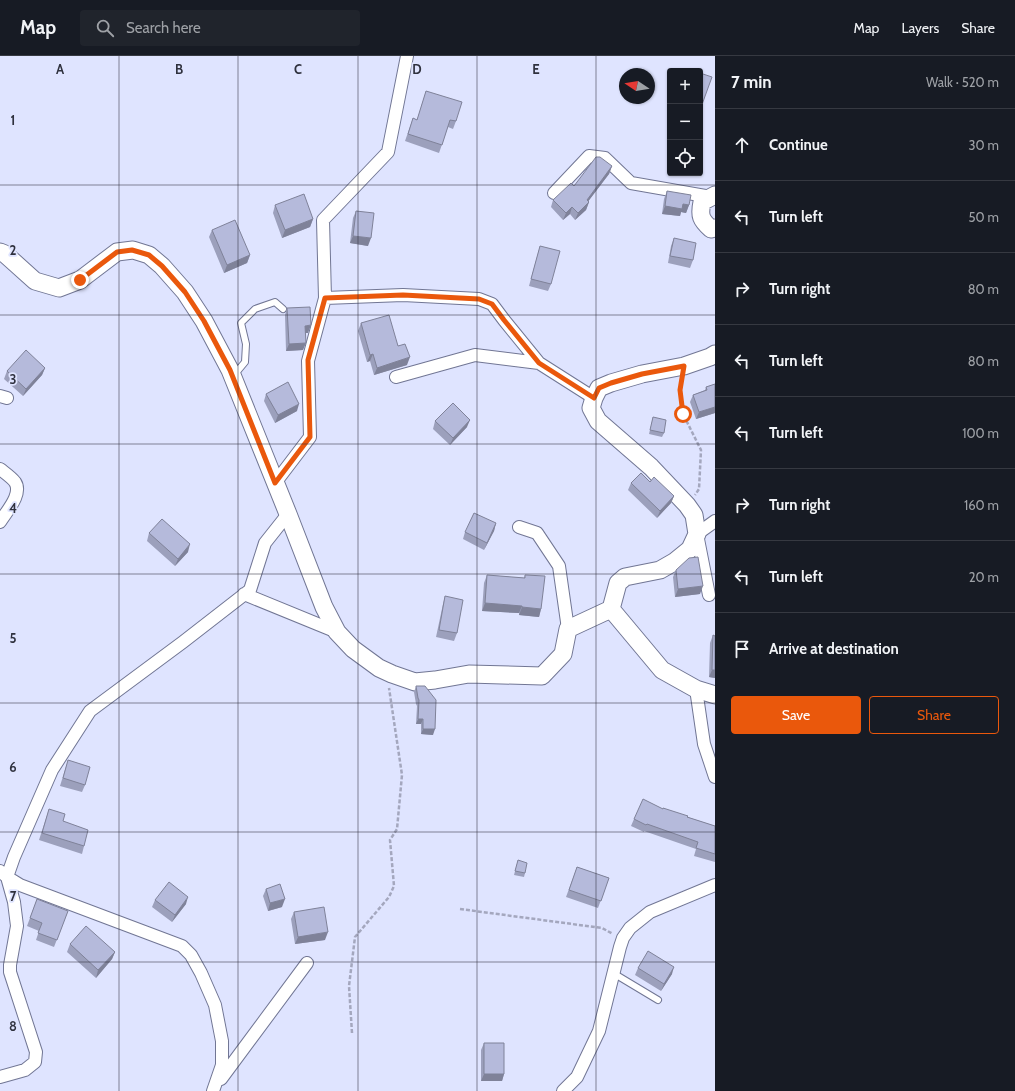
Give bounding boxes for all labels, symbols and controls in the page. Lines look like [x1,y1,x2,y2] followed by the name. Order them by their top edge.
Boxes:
[80,10,360,46] search box
[20,16,56,39] text: Map
[94,17,116,39] icon: search
[126,19,201,37] text: Search here
[854,19,879,37] text: Map
[901,19,939,37] text: Layers
[961,19,995,37] text: Share
[56,61,65,77] text: A
[175,61,183,77] text: B
[294,61,302,77] text: C
[412,61,422,77] text: D
[532,61,540,77] text: E
[619,68,655,104] north arrow
[667,68,703,176] map controls
[667,68,703,104] button: +
[731,72,772,92] text: 7 min
[926,74,999,90] text: Walk · 520 m
[667,104,703,140] button: −
[11,112,15,128] text: 1
[731,134,753,156] icon: ahead
[769,136,828,154] text: Continue
[969,137,999,153] text: 30 m
[667,140,703,176] button: locate
[731,206,753,228] icon: left
[769,208,823,226] text: Turn left
[969,209,999,225] text: 50 m
[10,242,17,258] text: 2
[71,271,89,289] route end
[731,278,753,300] icon: right
[769,280,830,298] text: Turn right
[968,281,999,297] text: 80 m
[731,350,753,372] icon: left
[769,352,823,370] text: Turn left
[968,353,999,369] text: 80 m
[9,371,17,387] text: 3
[674,405,692,423] route start
[731,422,753,444] icon: left
[769,424,823,442] text: Turn left
[962,425,999,441] text: 100 m
[731,494,753,516] icon: right
[769,496,830,514] text: Turn right
[964,497,999,513] text: 160 m
[9,500,17,516] text: 4
[731,566,753,588] icon: left
[769,568,823,586] text: Turn left
[969,569,999,585] text: 20 m
[10,630,17,646] text: 5
[731,638,753,660] icon: arrive
[769,640,899,658] text: Arrive at destination
[731,696,861,734] button: Save
[869,696,999,734] button: Share
[9,759,17,775] text: 6
[10,888,17,904] text: 7
[9,1018,17,1034] text: 8

